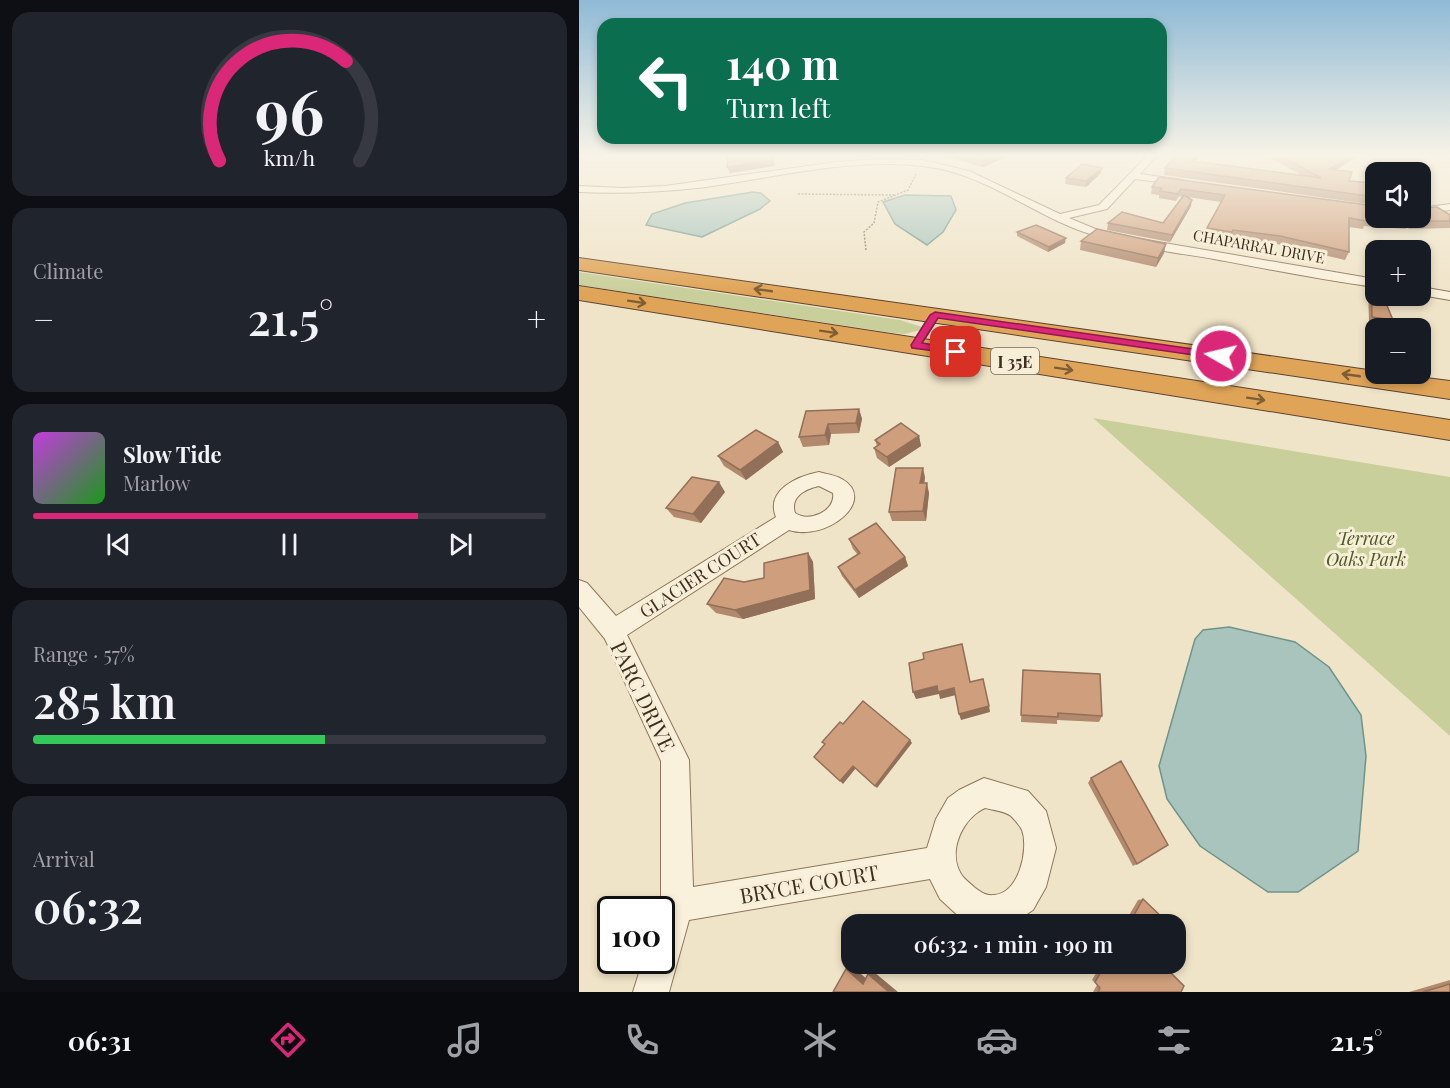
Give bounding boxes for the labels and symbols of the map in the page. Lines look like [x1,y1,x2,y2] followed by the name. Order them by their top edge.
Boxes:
[1192,225,1326,267] street label: CHAPARRAL DRIVE
[753,285,773,296] one-way arrow
[626,297,646,308] one-way arrow
[1189,324,1253,388] position arrow
[930,326,981,377] pin
[819,327,839,338] one-way arrow
[991,348,1039,374] road number: I 35E
[1053,363,1073,374] one-way arrow
[1341,370,1361,381] one-way arrow
[1246,394,1266,405] one-way arrow
[1326,526,1406,571] park label: Terrace Oaks Park
[635,527,765,623] street label: GLACIER COURT
[605,636,683,756] street label: PARC DRIVE
[737,857,881,909] street label: BRYCE COURT
[597,896,675,974] speed limit sign: 100

